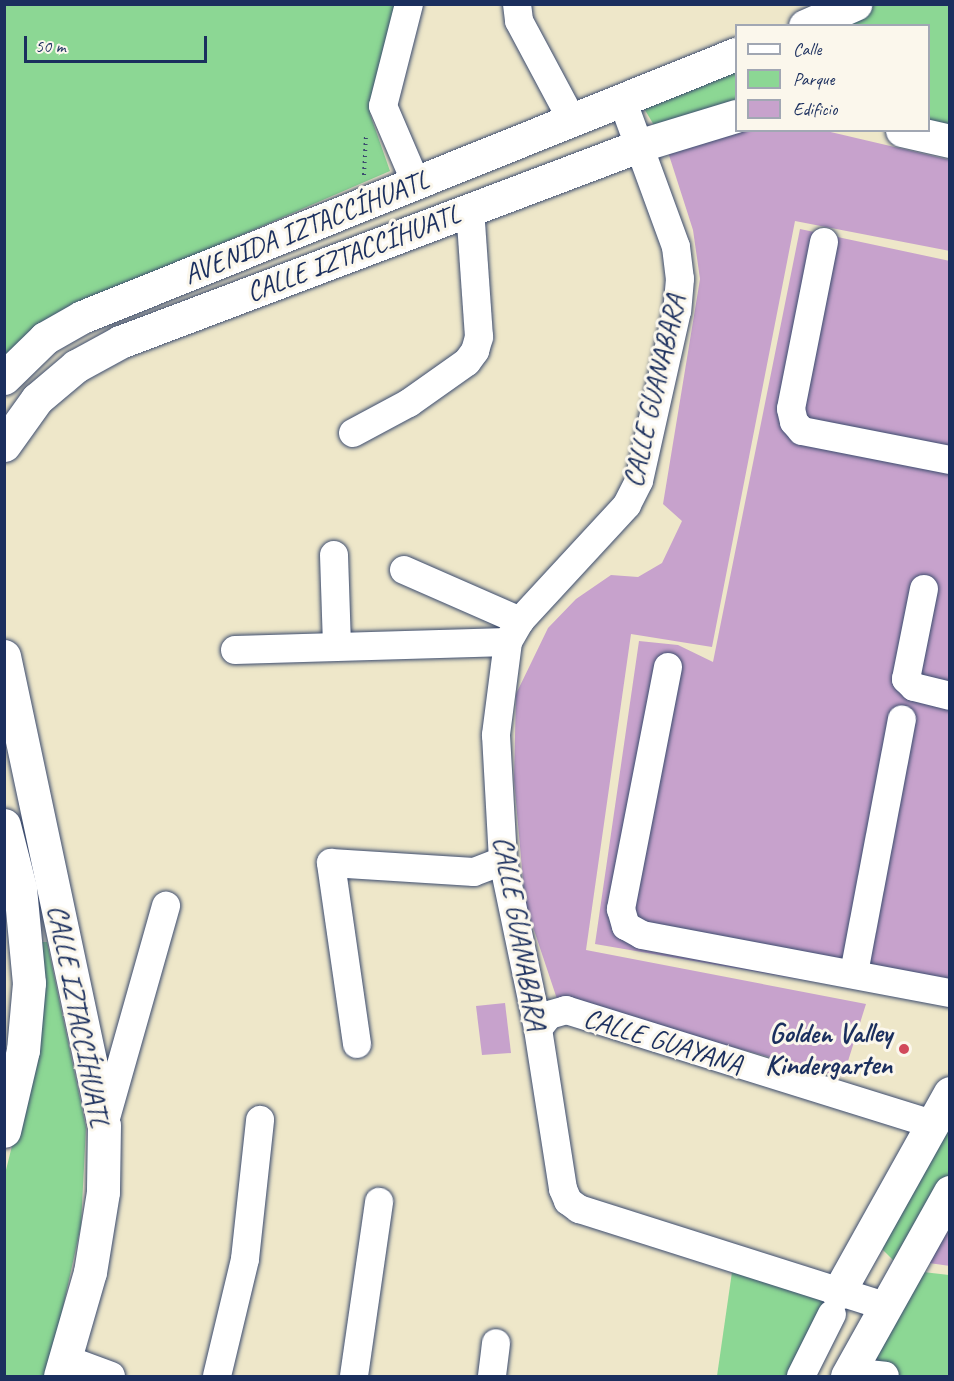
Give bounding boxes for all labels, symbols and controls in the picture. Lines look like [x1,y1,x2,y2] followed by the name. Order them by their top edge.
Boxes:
[27,24,210,62] scale bar
[735,24,930,132] legend
[35,35,66,57] text: 50 m
[793,38,821,60] text: Calle
[793,68,834,90] text: Parque
[793,98,837,120] text: Edificio
[178,162,434,292] street label: AVENIDA IZTACCÍHUATL
[241,197,465,309] street label: CALLE IZTACCÍHUATL
[616,291,692,491] street label: CALLE GUANABARA
[486,833,554,1033] street label: CALLE GUANABARA
[41,902,117,1130] street label: CALLE IZTACCÍHUATL
[579,1001,747,1081] street label: CALLE GUAYANA
[765,1016,892,1082] place label: Golden Valley Kindergarten
[897,1042,911,1056] marker: Golden Valley Kindergarten

